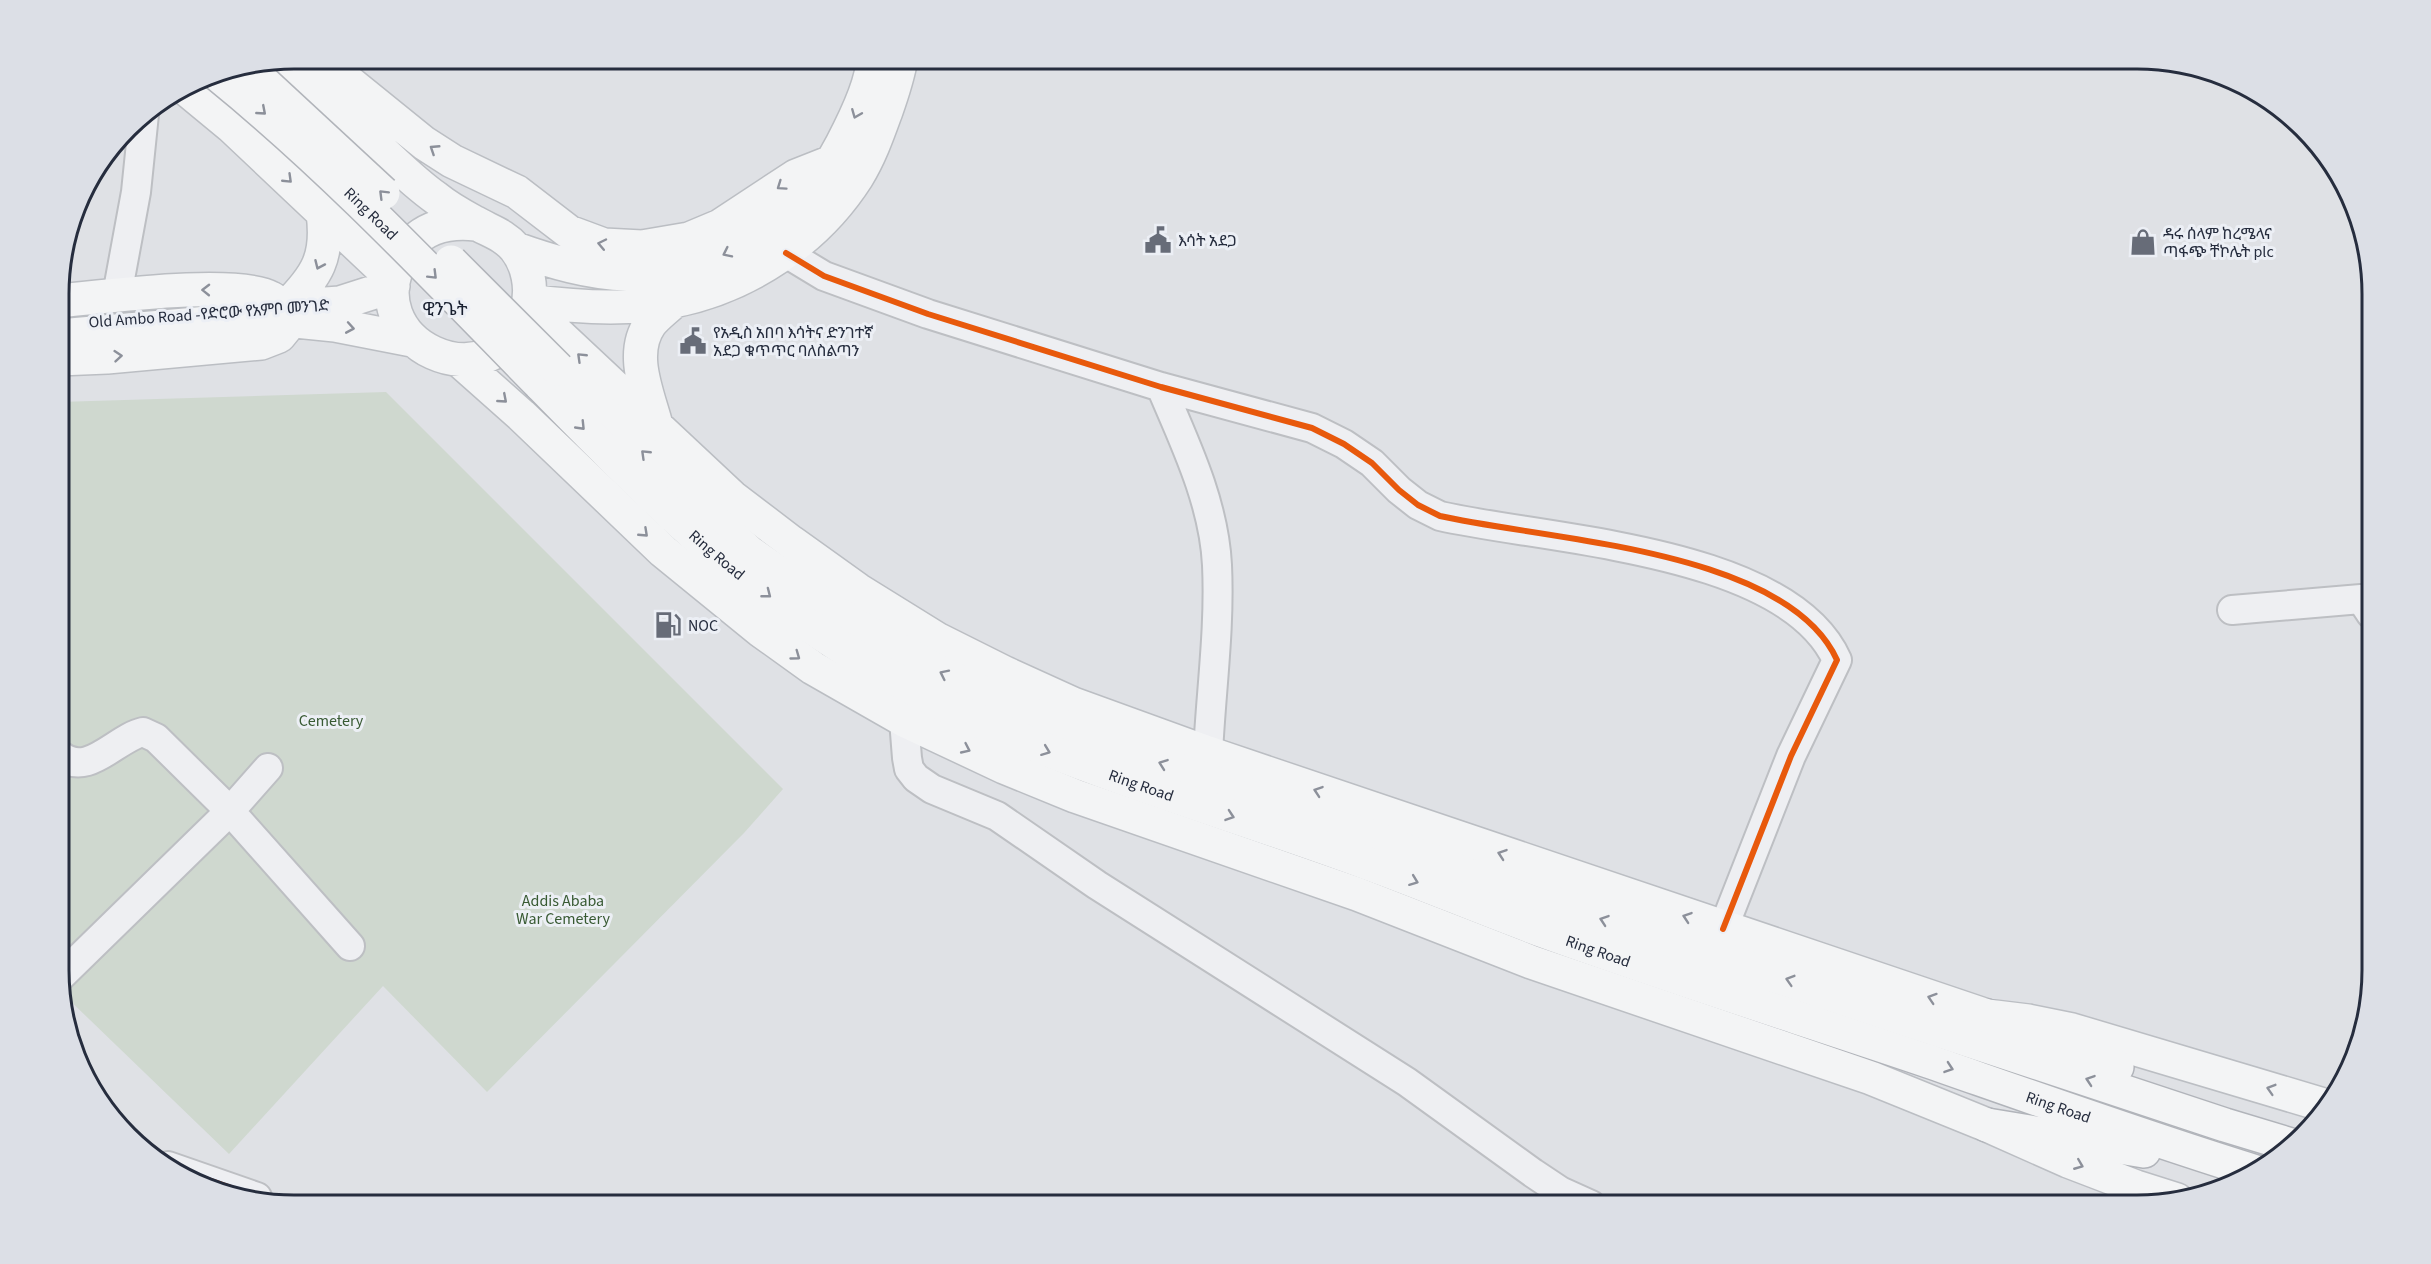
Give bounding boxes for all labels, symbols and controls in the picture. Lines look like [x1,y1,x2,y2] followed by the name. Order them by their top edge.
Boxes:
[255,104,266,115] one-way arrow
[851,108,863,119] one-way arrow
[429,145,440,156] one-way arrow
[280,172,291,183] one-way arrow
[777,179,788,190] one-way arrow
[339,183,403,245] street label: Ring Road
[380,190,391,201] one-way arrow
[2163,223,2274,263] place label: ዳሩ ሰላም ከረሜላና ጣፋጭ ቸኮሌት plc
[1143,225,1173,255] public building icon: እሳት አደጋ
[2128,227,2158,257] shop icon: ዳሩ ሰላም ከረሜላና ጣፋጭ ቸኮሌት plc
[1178,230,1237,252] place label: እሳት አደጋ
[597,238,607,251] one-way arrow
[722,245,733,257] one-way arrow
[314,258,326,269] one-way arrow
[425,268,436,279] one-way arrow
[202,284,211,296] one-way arrow
[88,295,331,333] street label: Old Ambo Road -የድሮው የአምቦ መንገድ
[423,297,468,322] district label: ዊንጌት
[344,321,354,334] one-way arrow
[713,322,873,362] place label: የአዲስ አበባ እሳትና ድንገተኛ አደጋ ቁጥጥር ባለስልጣን
[678,326,708,356] public building icon: የአዲስ አበባ እሳትና ድንገተኛ አደጋ ቁጥጥር ባለስልጣን
[113,350,122,363] one-way arrow
[578,354,589,365] one-way arrow
[496,392,506,403] one-way arrow
[574,419,585,430] one-way arrow
[642,450,653,461] one-way arrow
[684,525,749,586] street label: Ring Road
[638,526,648,537] one-way arrow
[761,587,772,598] one-way arrow
[653,610,683,640] fuel station icon: NOC
[688,615,718,637] place label: NOC
[789,648,800,659] one-way arrow
[940,670,951,682] one-way arrow
[299,710,364,732] park label: Cemetery
[960,742,971,754] one-way arrow
[1040,744,1051,756] one-way arrow
[1158,759,1169,772] one-way arrow
[1106,764,1177,807] street label: Ring Road
[1313,785,1324,798] one-way arrow
[1224,808,1235,821] one-way arrow
[1497,848,1508,861] one-way arrow
[1408,874,1419,886] one-way arrow
[516,890,610,930] park label: Addis Ababa War Cemetery
[1682,911,1693,924] one-way arrow
[1599,915,1610,928] one-way arrow
[1562,930,1633,973] street label: Ring Road
[1785,975,1796,988] one-way arrow
[1927,993,1938,1005] one-way arrow
[1944,1061,1954,1074] one-way arrow
[2085,1075,2096,1087] one-way arrow
[2266,1084,2277,1096] one-way arrow
[2023,1086,2094,1129] street label: Ring Road
[2073,1158,2084,1170] one-way arrow

